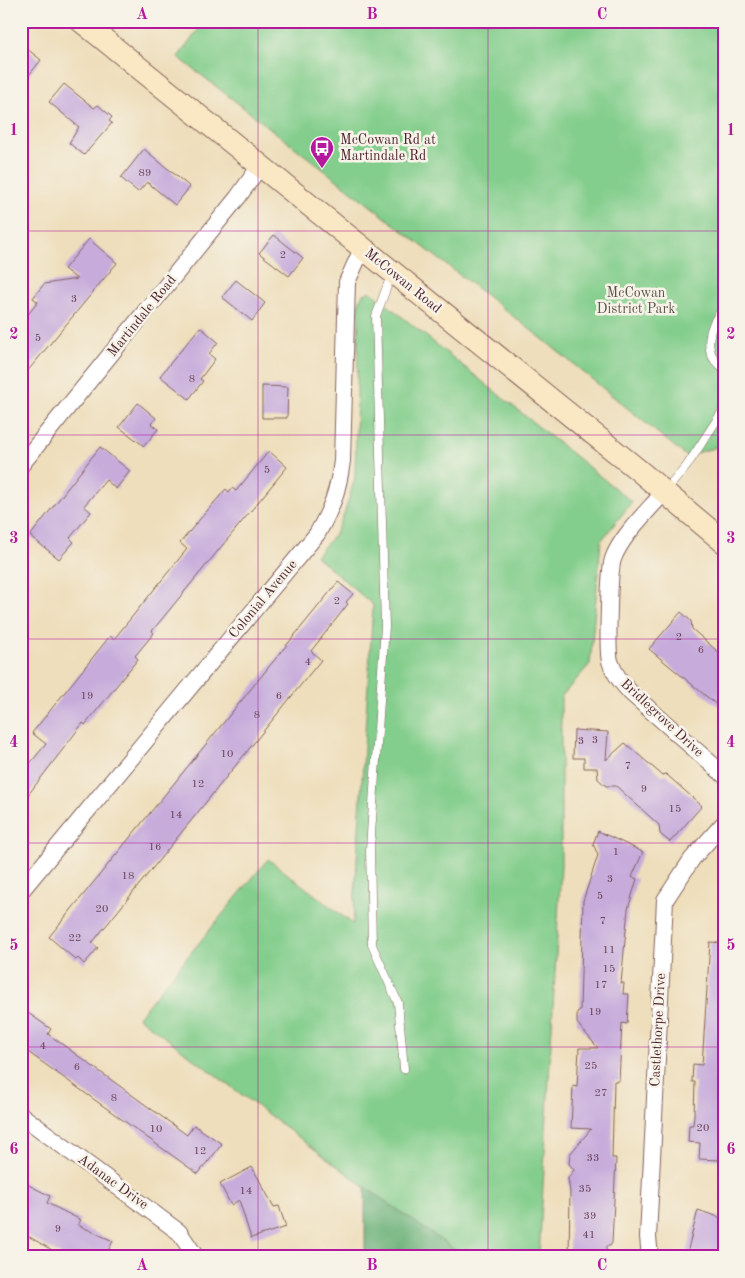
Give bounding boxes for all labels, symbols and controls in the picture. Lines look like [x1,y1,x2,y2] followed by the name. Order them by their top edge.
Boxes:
[136,7,148,23] text: A
[366,7,378,23] text: B
[597,7,607,23] text: C
[9,123,19,139] text: 1
[726,123,736,139] text: 1
[340,133,436,163] place label: McCowan Rd at Martindale Rd
[309,135,335,169] bus stop icon: McCowan Rd at Martindale Rd
[139,168,151,179] house number: 89
[362,246,444,316] street label: McCowan Road
[280,250,286,261] house number: 2
[105,273,179,359] street label: Martindale Road
[597,286,675,316] park label: McCowan District Park
[71,294,77,305] house number: 3
[9,327,19,343] text: 2
[726,327,736,343] text: 2
[35,333,41,344] house number: 5
[189,374,195,385] house number: 8
[264,465,270,476] house number: 5
[9,531,19,547] text: 3
[726,531,736,547] text: 3
[226,557,300,641] street label: Colonial Avenue
[334,596,340,607] house number: 2
[676,632,682,643] house number: 2
[698,645,704,656] house number: 6
[305,657,311,668] house number: 4
[618,676,706,760] street label: Bridlegrove Drive
[81,691,93,702] house number: 19
[276,691,282,702] house number: 6
[254,710,260,721] house number: 8
[9,735,19,751] text: 4
[592,735,598,746] house number: 3
[726,735,736,751] text: 4
[578,736,584,747] house number: 3
[221,749,233,760] house number: 10
[625,761,631,772] house number: 7
[192,779,204,790] house number: 12
[641,784,647,795] house number: 9
[669,804,681,815] house number: 15
[170,810,182,821] house number: 14
[149,842,161,853] house number: 16
[613,847,619,858] house number: 1
[122,871,134,882] house number: 18
[607,874,613,885] house number: 3
[597,891,603,902] house number: 5
[96,904,108,915] house number: 20
[600,916,606,927] house number: 7
[69,933,81,944] house number: 22
[9,938,19,954] text: 5
[726,938,736,954] text: 5
[603,945,615,956] house number: 11
[603,964,615,975] house number: 15
[648,973,668,1087] street label: Castlethorpe Drive
[595,980,607,991] house number: 17
[589,1007,601,1018] house number: 19
[40,1041,46,1052] house number: 4
[585,1061,597,1072] house number: 25
[74,1062,80,1073] house number: 6
[595,1088,607,1099] house number: 27
[111,1093,117,1104] house number: 8
[697,1123,709,1134] house number: 20
[150,1124,162,1135] house number: 10
[9,1142,19,1158] text: 6
[726,1142,736,1158] text: 6
[194,1146,206,1157] house number: 12
[75,1152,151,1212] street label: Adanac Drive
[587,1153,599,1164] house number: 33
[579,1184,591,1195] house number: 35
[240,1186,252,1197] house number: 14
[584,1211,596,1222] house number: 39
[55,1224,61,1235] house number: 9
[583,1230,595,1241] house number: 41
[136,1258,148,1274] text: A
[366,1258,378,1274] text: B
[597,1258,607,1274] text: C

